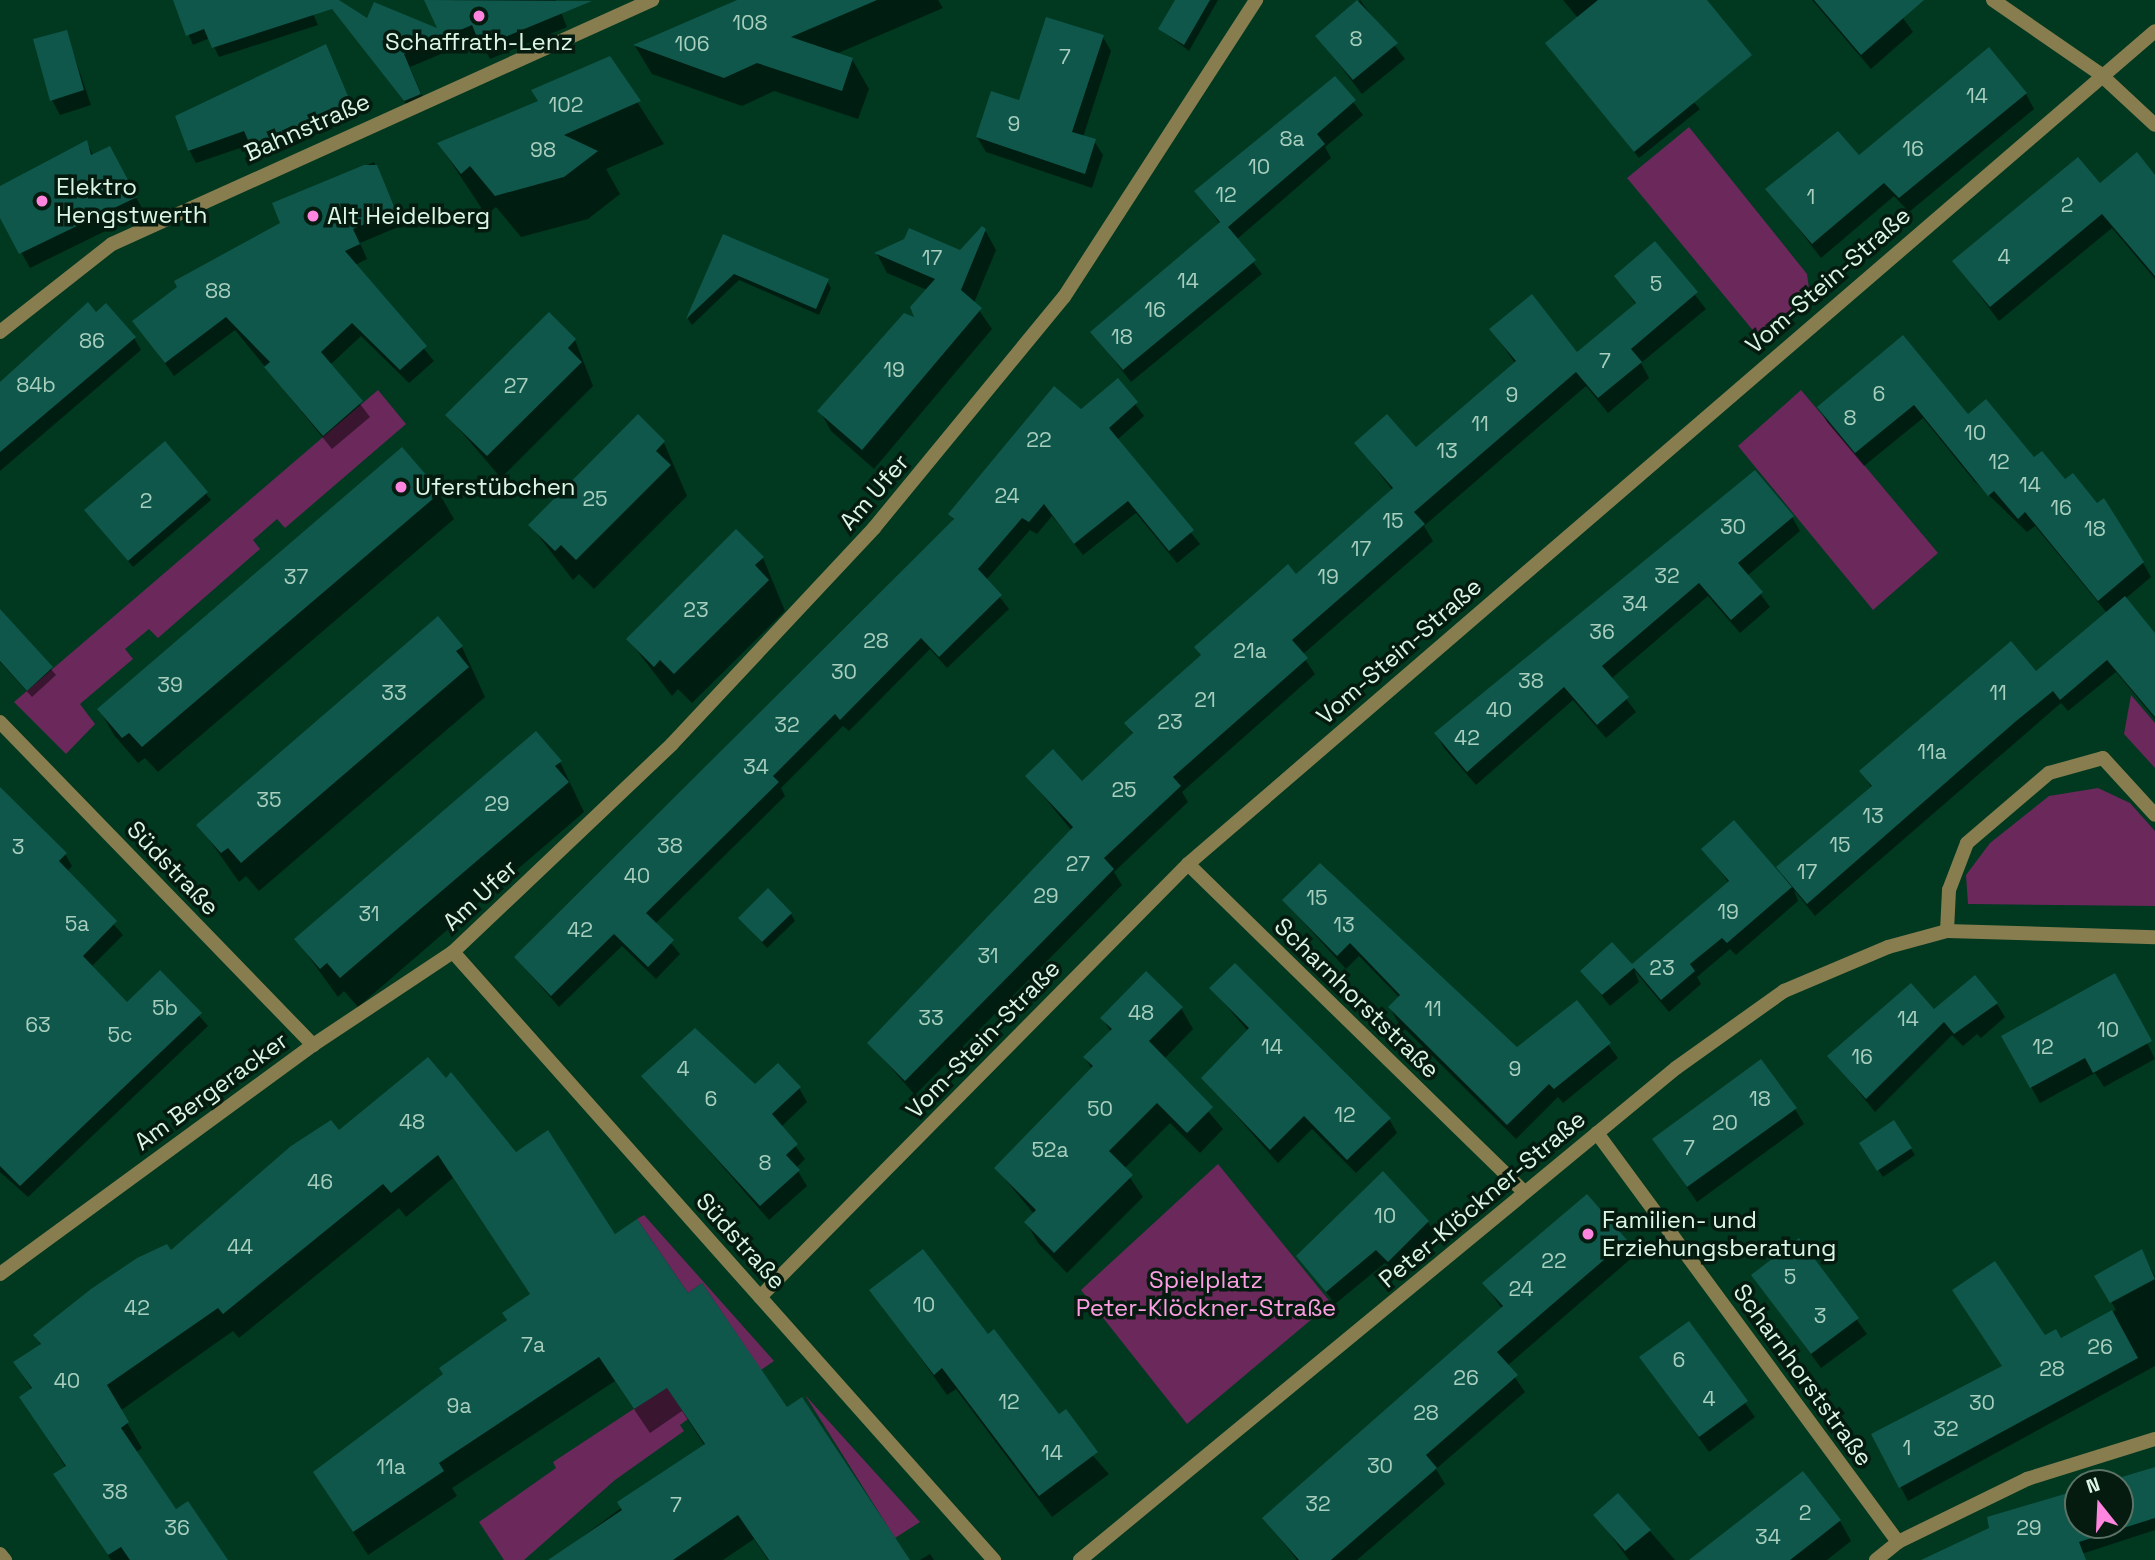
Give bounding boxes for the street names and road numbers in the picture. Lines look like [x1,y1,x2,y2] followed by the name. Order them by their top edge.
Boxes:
[240,87,374,167] street label: Bahnstraße
[1740,201,1916,359] street label: Vom-Stein-Straße
[833,448,915,536] street label: Am Ufer
[1311,572,1487,730] street label: Vom-Stein-Straße
[121,815,225,921] street label: Südstraße
[437,853,523,937] street label: Am Ufer
[1269,912,1445,1084] street label: Scharnhorststraße
[900,954,1066,1124] street label: Vom-Stein-Straße
[129,1026,293,1156] street label: Am Bergeracker
[1373,1104,1591,1294] street label: Peter-Klöckner-Straße
[690,1187,792,1295] street label: Südstraße
[1727,1278,1879,1472] street label: Scharnhorststraße

